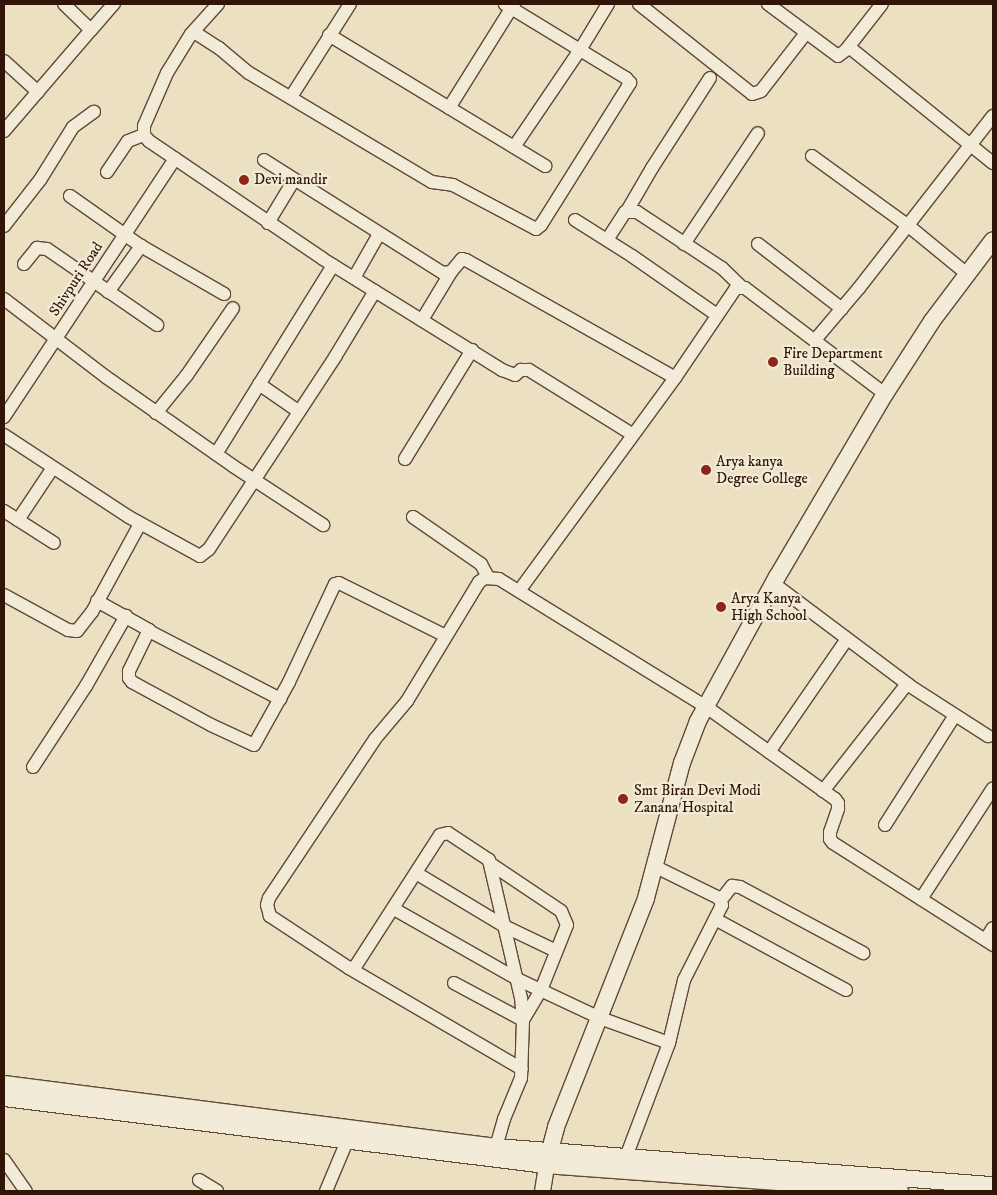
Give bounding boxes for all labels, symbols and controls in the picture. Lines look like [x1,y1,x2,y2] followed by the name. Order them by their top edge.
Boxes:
[254,171,327,189] place label: Devi mandir
[238,174,250,186] marker: Devi mandir
[45,239,107,319] street label: Shivpuri Road
[783,344,883,379] place label: Fire Department Building
[767,356,779,368] marker: Fire Department Building
[716,452,808,487] place label: Arya kanya Degree College
[700,464,712,476] marker: Arya kanya Degree College
[731,589,807,624] place label: Arya Kanya High School
[715,601,727,613] marker: Arya Kanya High School
[634,781,761,816] place label: Smt Biran Devi Modi Zanana Hospital
[616,792,630,806] marker: Smt Biran Devi Modi Zanana Hospital

